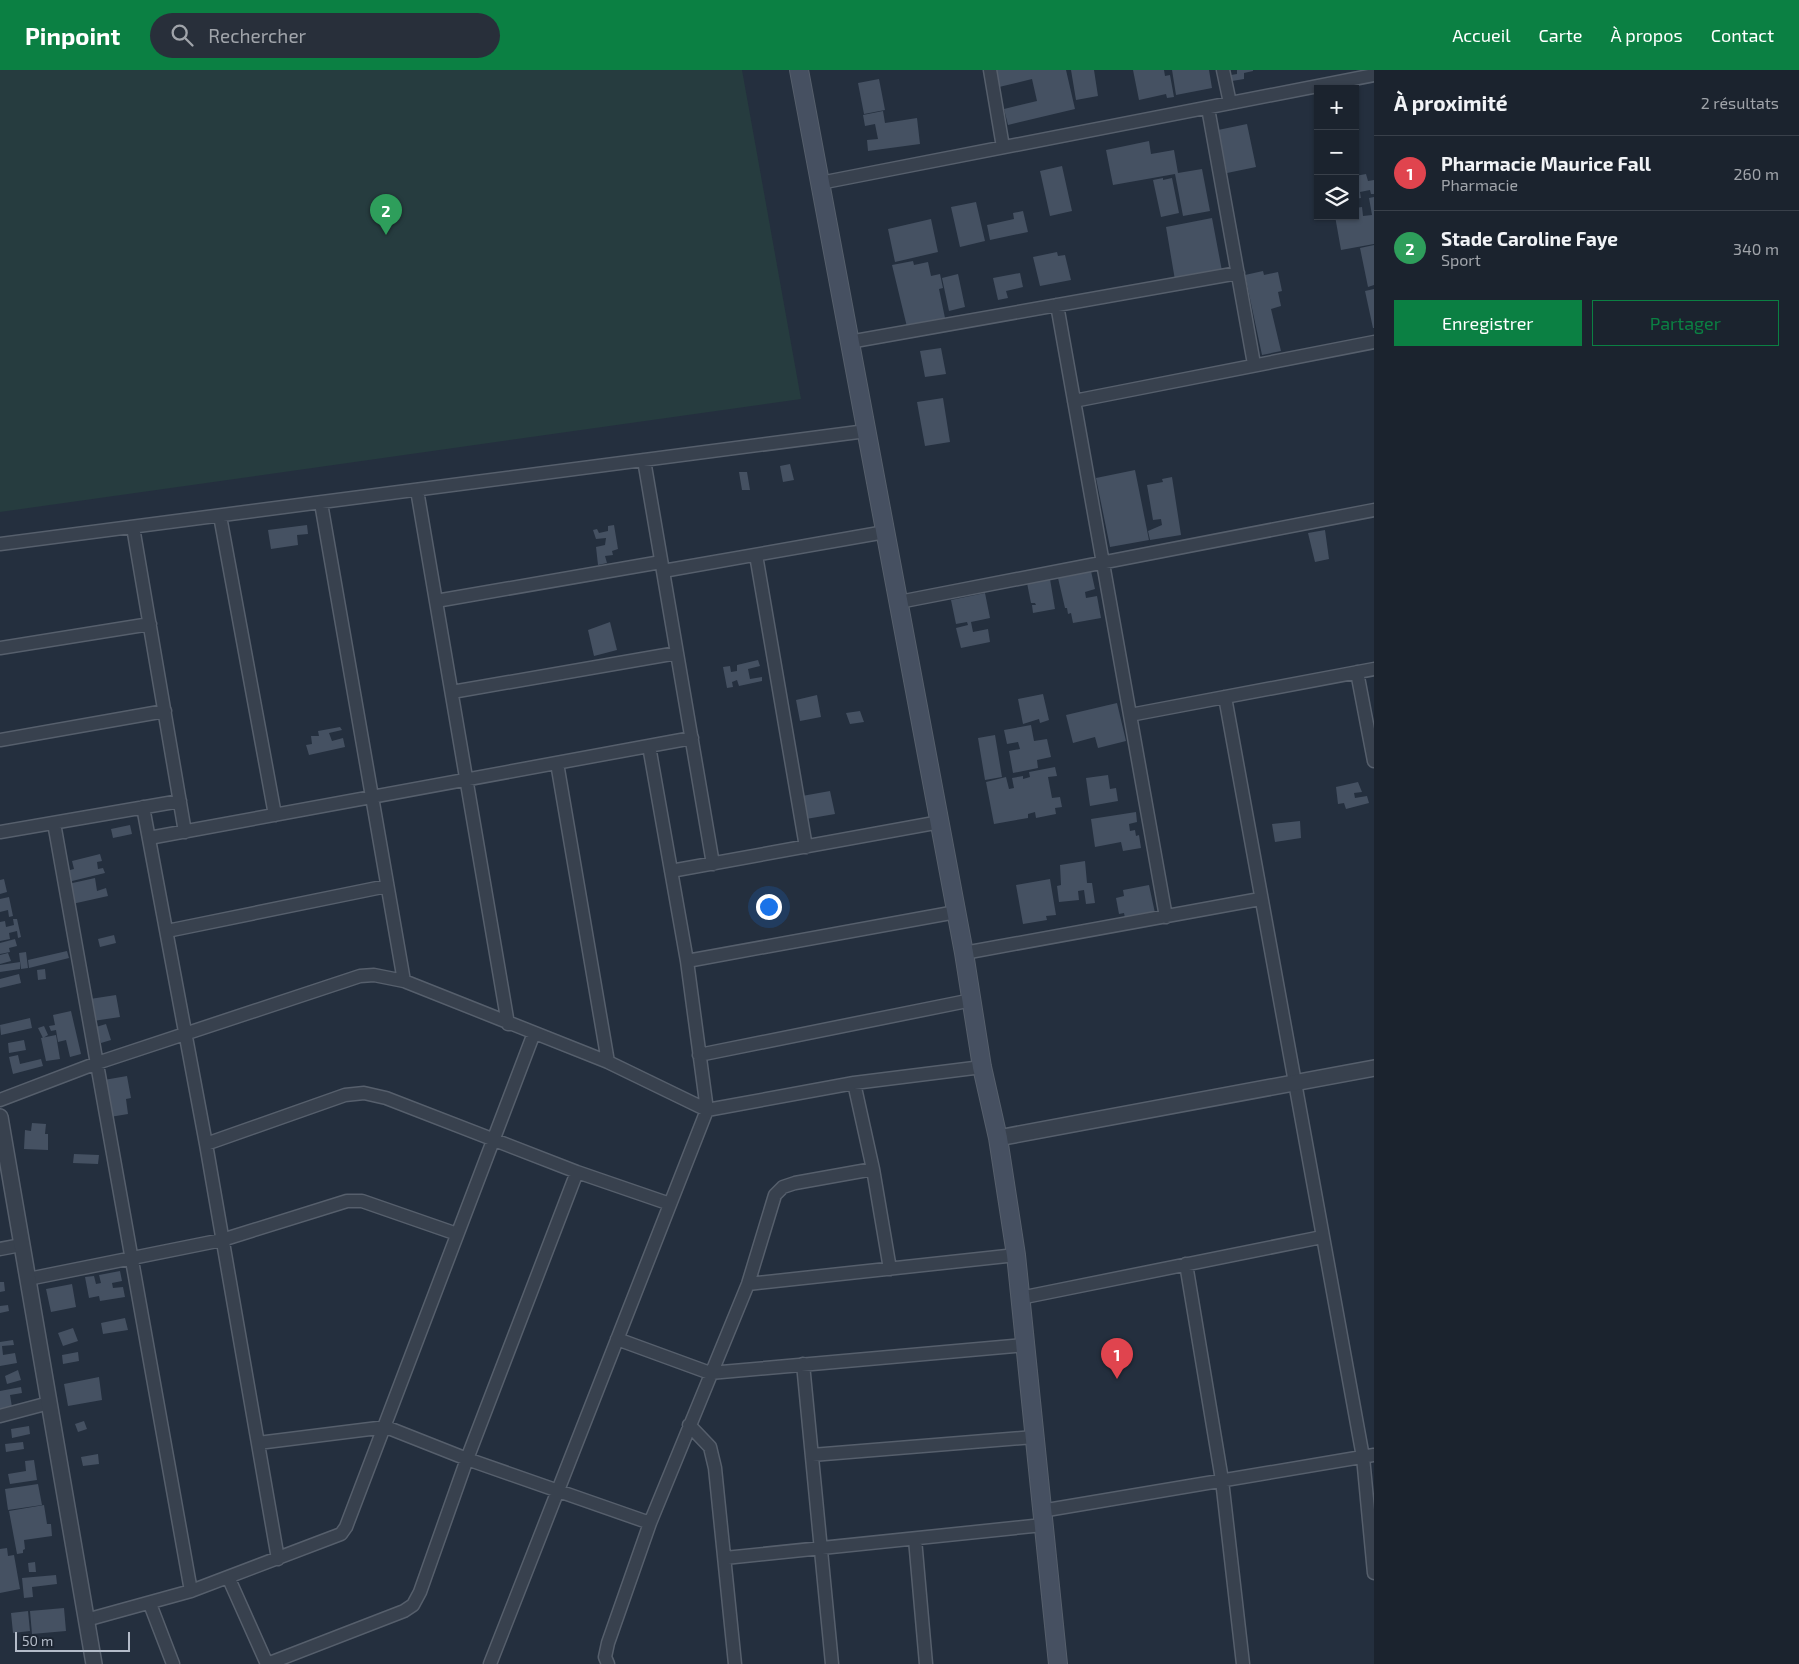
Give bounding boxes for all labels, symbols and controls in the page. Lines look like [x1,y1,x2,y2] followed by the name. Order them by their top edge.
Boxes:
[150,13,500,58] search box
[25,21,120,50] text: Pinpoint
[168,21,196,49] icon: search
[208,24,306,47] text: Rechercher
[1452,24,1511,46] text: Accueil
[1539,24,1582,46] text: Carte
[1610,24,1683,46] text: À propos
[1711,24,1774,46] text: Contact
[1314,85,1359,220] map controls
[1314,85,1359,130] button: +
[1394,90,1508,115] text: À proximité
[1701,93,1779,112] text: 2 résultats
[1314,130,1359,175] button: −
[1441,152,1651,175] text: Pharmacie Maurice Fall
[1407,164,1413,183] text: 1
[1734,164,1779,183] text: 260 m
[1314,175,1359,220] button: layers
[1441,175,1518,194] text: Pharmacie
[370,194,402,235] pin: 2
[1441,227,1618,250] text: Stade Caroline Faye
[1405,239,1415,258] text: 2
[1733,239,1779,258] text: 340 m
[1441,250,1481,269] text: Sport
[1394,300,1582,346] button: Enregistrer
[1592,300,1779,346] button: Partager
[756,894,782,920] your location
[1101,1338,1133,1379] pin: 1
[15,1629,130,1652] scale bar
[22,1632,53,1649] text: 50 m

